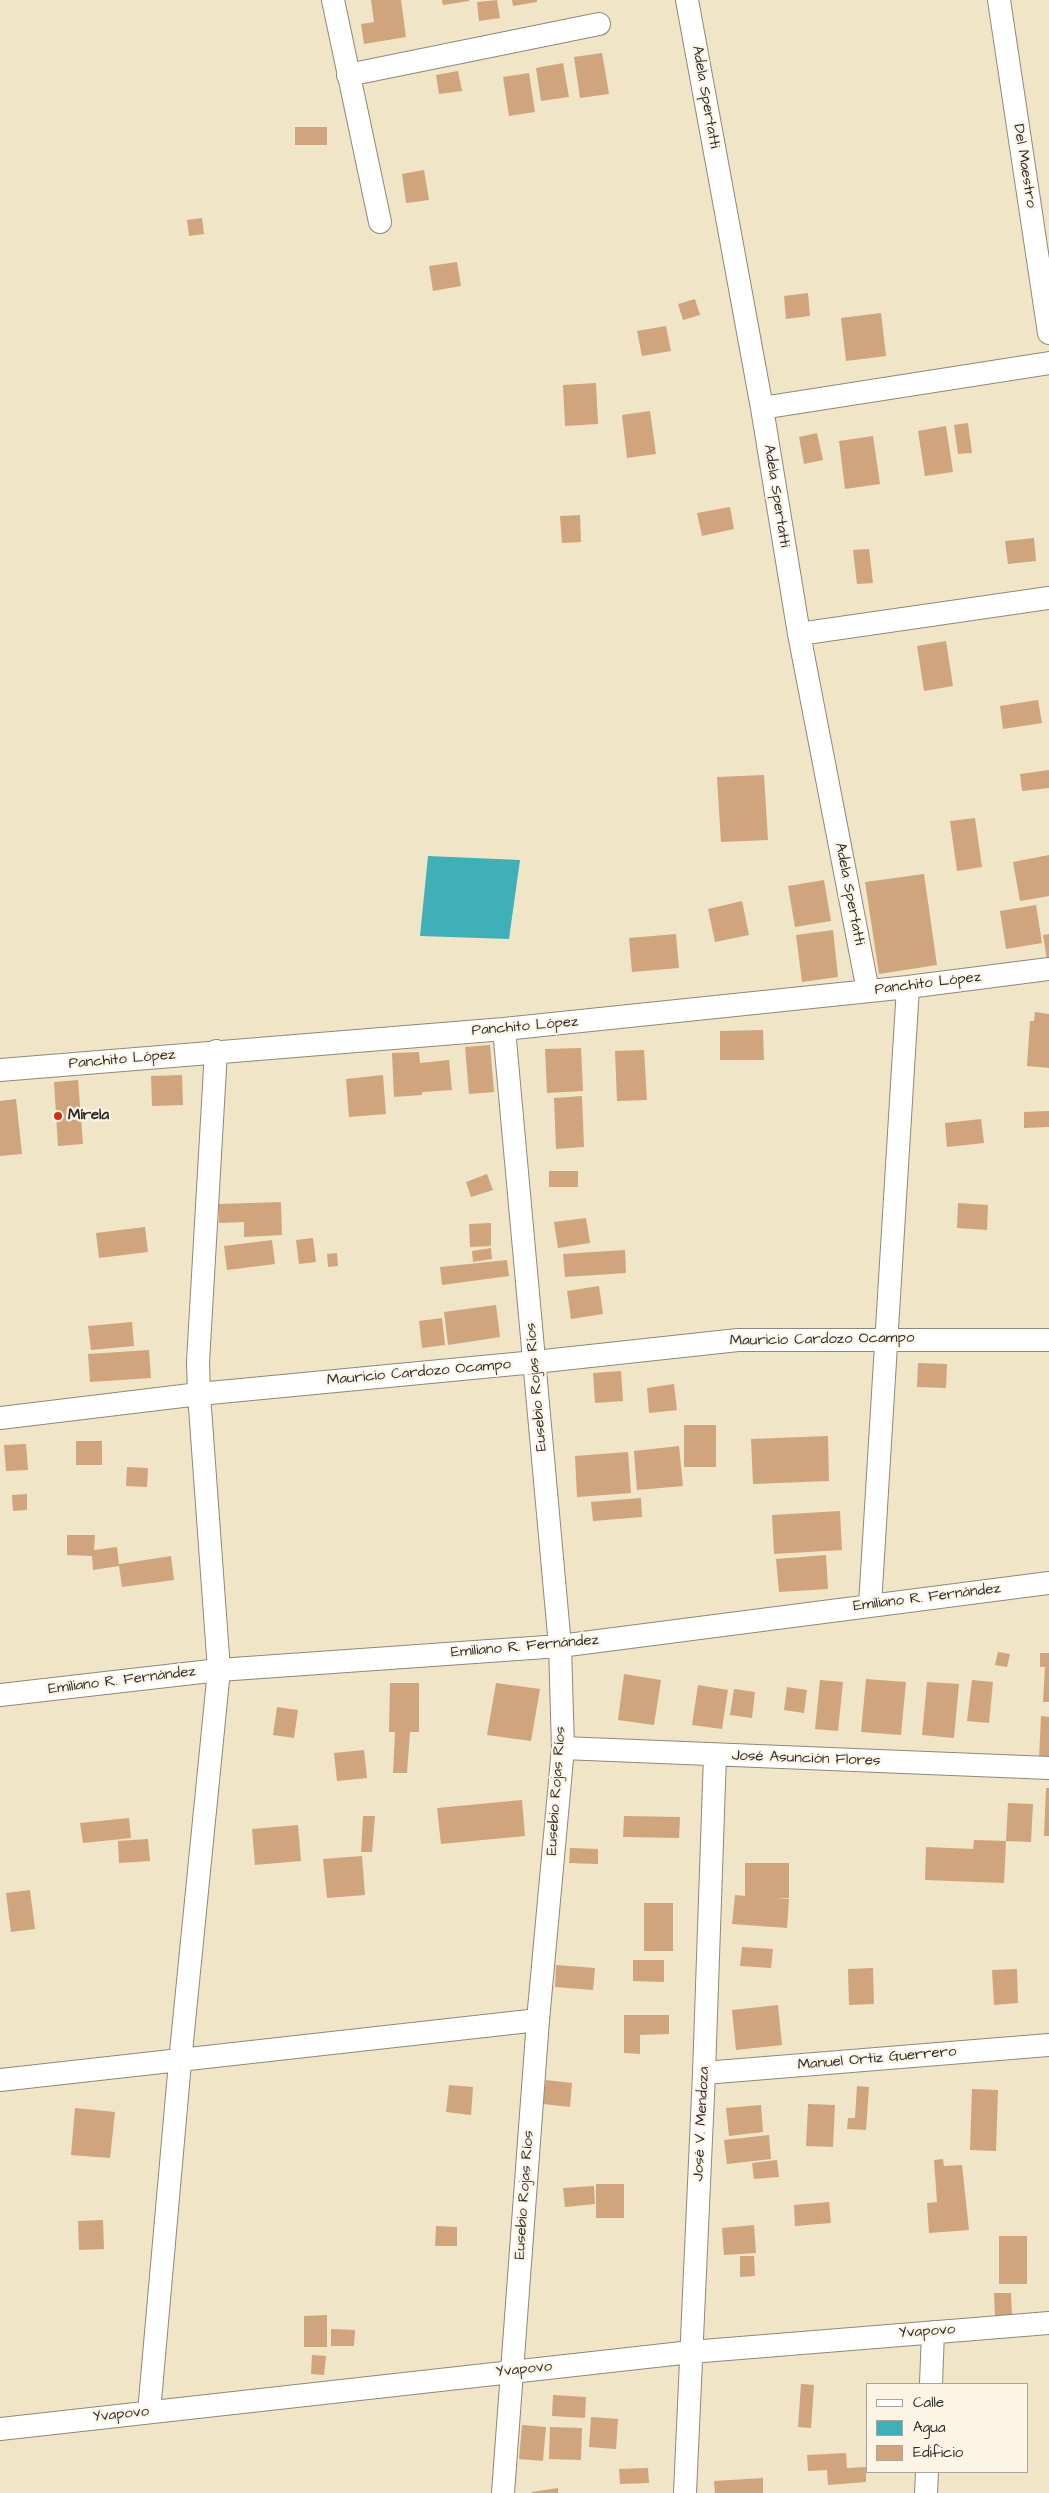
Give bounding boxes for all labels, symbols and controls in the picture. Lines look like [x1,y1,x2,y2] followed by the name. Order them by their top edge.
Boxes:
[687,44,723,150] street label: Adela Spertatti
[1008,123,1040,209] street label: Del Maestro
[759,443,793,549] street label: Adela Spertatti
[830,841,868,947] street label: Adela Spertatti
[874,969,982,999] street label: Panchito López
[471,1013,579,1041] street label: Panchito López
[68,1046,176,1074] street label: Panchito López
[68,1107,109,1125] place label: Mírela
[52,1110,64,1122] marker: Mírela
[522,1322,552,1452] street label: Eusebio Rojas Ríos
[730,1329,914,1351] street label: Mauricio Cardozo Ocampo
[326,1356,512,1390] street label: Mauricio Cardozo Ocampo
[852,1580,1002,1616] street label: Emiliano R. Fernández
[450,1632,600,1662] street label: Emiliano R. Fernández
[47,1663,197,1699] street label: Emiliano R. Fernández
[544,1726,570,1856] street label: Eusebio Rojas Ríos
[731,1747,881,1771] street label: José Asunción Flores
[797,2043,957,2075] street label: Manuel Ortiz Guerrero
[690,2066,714,2182] street label: José V. Mendoza
[512,2130,538,2260] street label: Eusebio Rojas Ríos
[898,2321,956,2343] street label: Yvapovo
[495,2358,553,2382] street label: Yvapovo
[866,2383,1029,2473] legend
[913,2392,944,2413] text: Calle
[92,2403,150,2427] street label: Yvapovo
[913,2417,946,2438] text: Agua
[913,2442,963,2463] text: Edificio

